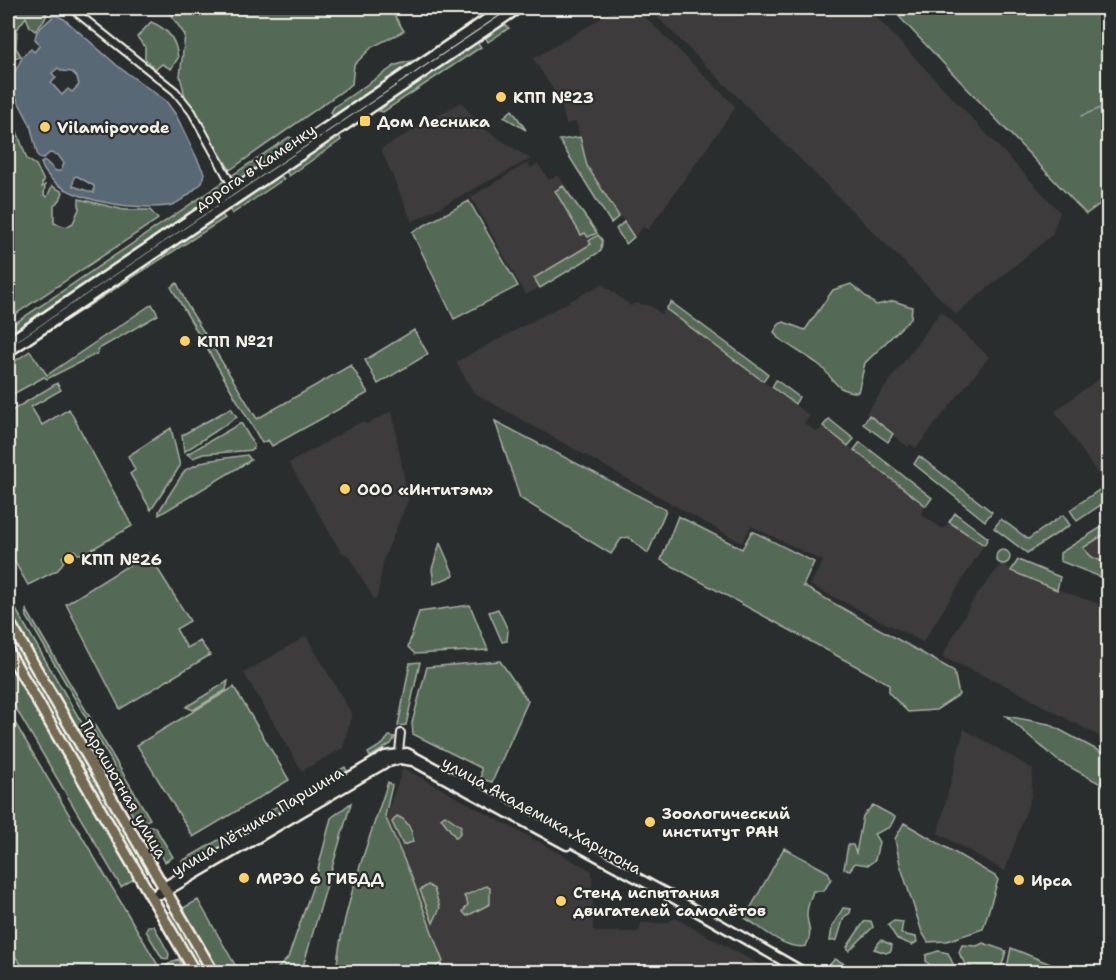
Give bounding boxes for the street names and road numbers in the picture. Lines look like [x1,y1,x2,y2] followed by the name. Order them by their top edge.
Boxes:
[191,119,320,216] street label: дорога в Каменку
[75,716,172,862] street label: Парашютная улица
[438,752,645,879] street label: улица Академика Харитона
[167,762,347,881] street label: улица Лётчика Паршина

